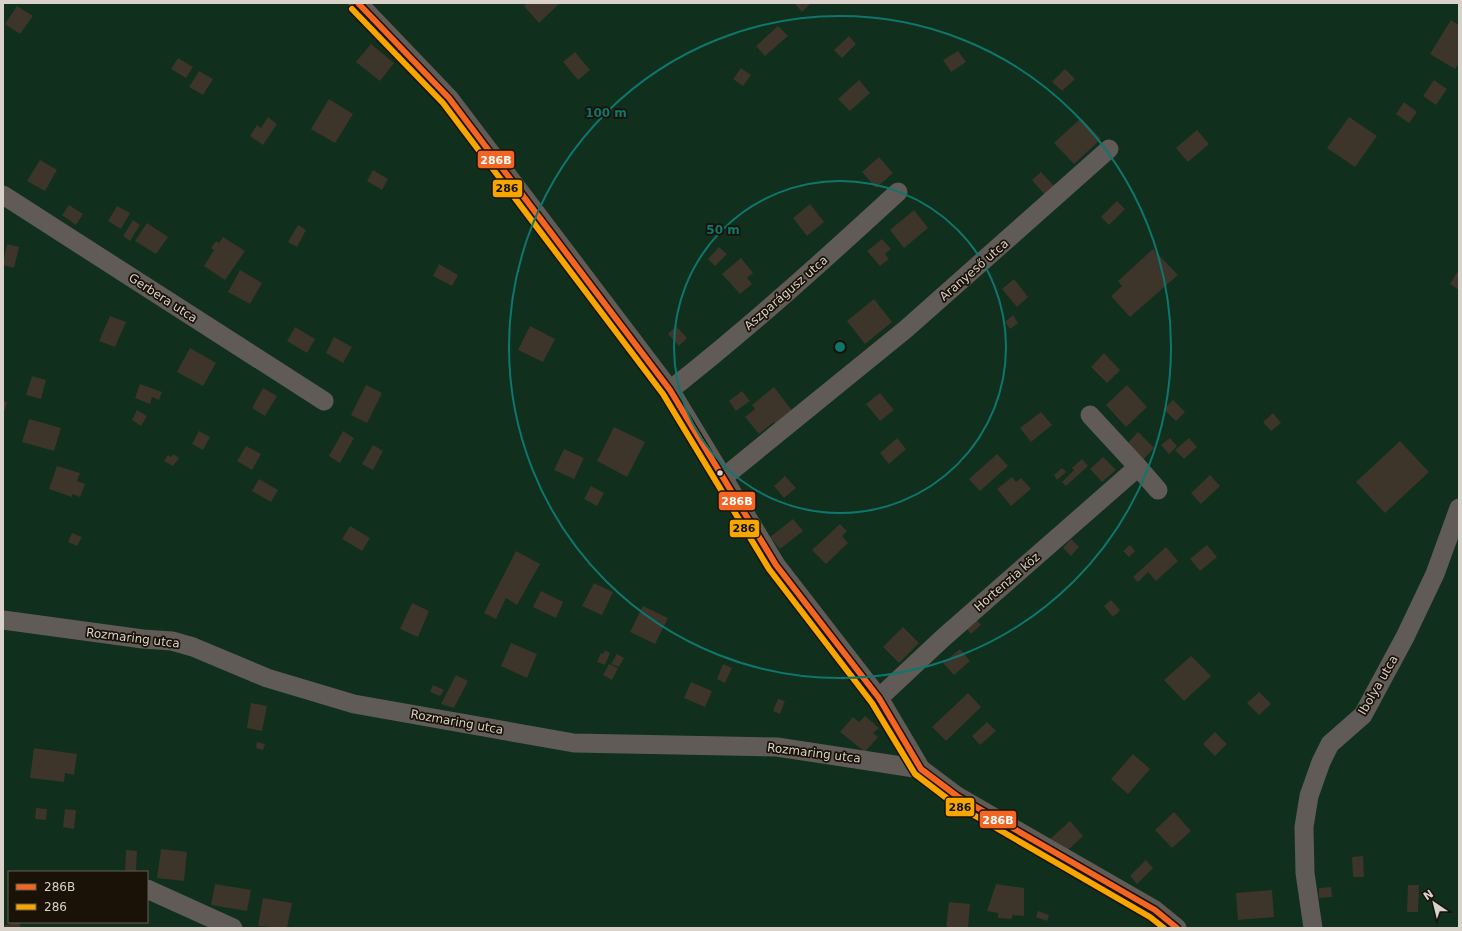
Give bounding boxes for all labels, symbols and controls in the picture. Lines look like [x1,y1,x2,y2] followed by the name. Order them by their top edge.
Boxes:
[585,106,627,120] text: 100 m
[477,150,515,169] line badge: 286B
[480,154,512,167] text: 286B
[492,179,523,198] line badge: 286
[496,182,519,195] text: 286
[706,223,740,237] text: 50 m
[937,236,1011,304] street label: Aranyeső utca
[741,253,831,333] street label: Aszparágusz utca
[126,271,200,325] street label: Gerbera utca
[833,340,847,354] centre of rings
[715,468,725,478] unlabelled marker
[718,491,756,511] line badge: 286B
[721,495,753,508] text: 286B
[729,519,760,538] line badge: 286
[733,522,756,535] text: 286
[971,550,1043,614] street label: Hortenzia köz
[85,625,181,651] street label: Rozmaring utca
[1355,653,1401,717] street label: Ibolya utca
[409,707,505,737] street label: Rozmaring utca
[766,740,862,766] street label: Rozmaring utca
[945,797,975,817] line badge: 286
[949,801,972,814] text: 286
[979,810,1017,829] line badge: 286B
[982,814,1014,827] text: 286B
[8,871,148,923] legend
[44,880,75,894] text: 286B
[1414,883,1454,923] north arrow
[1421,887,1436,903] text: N
[44,900,67,914] text: 286

